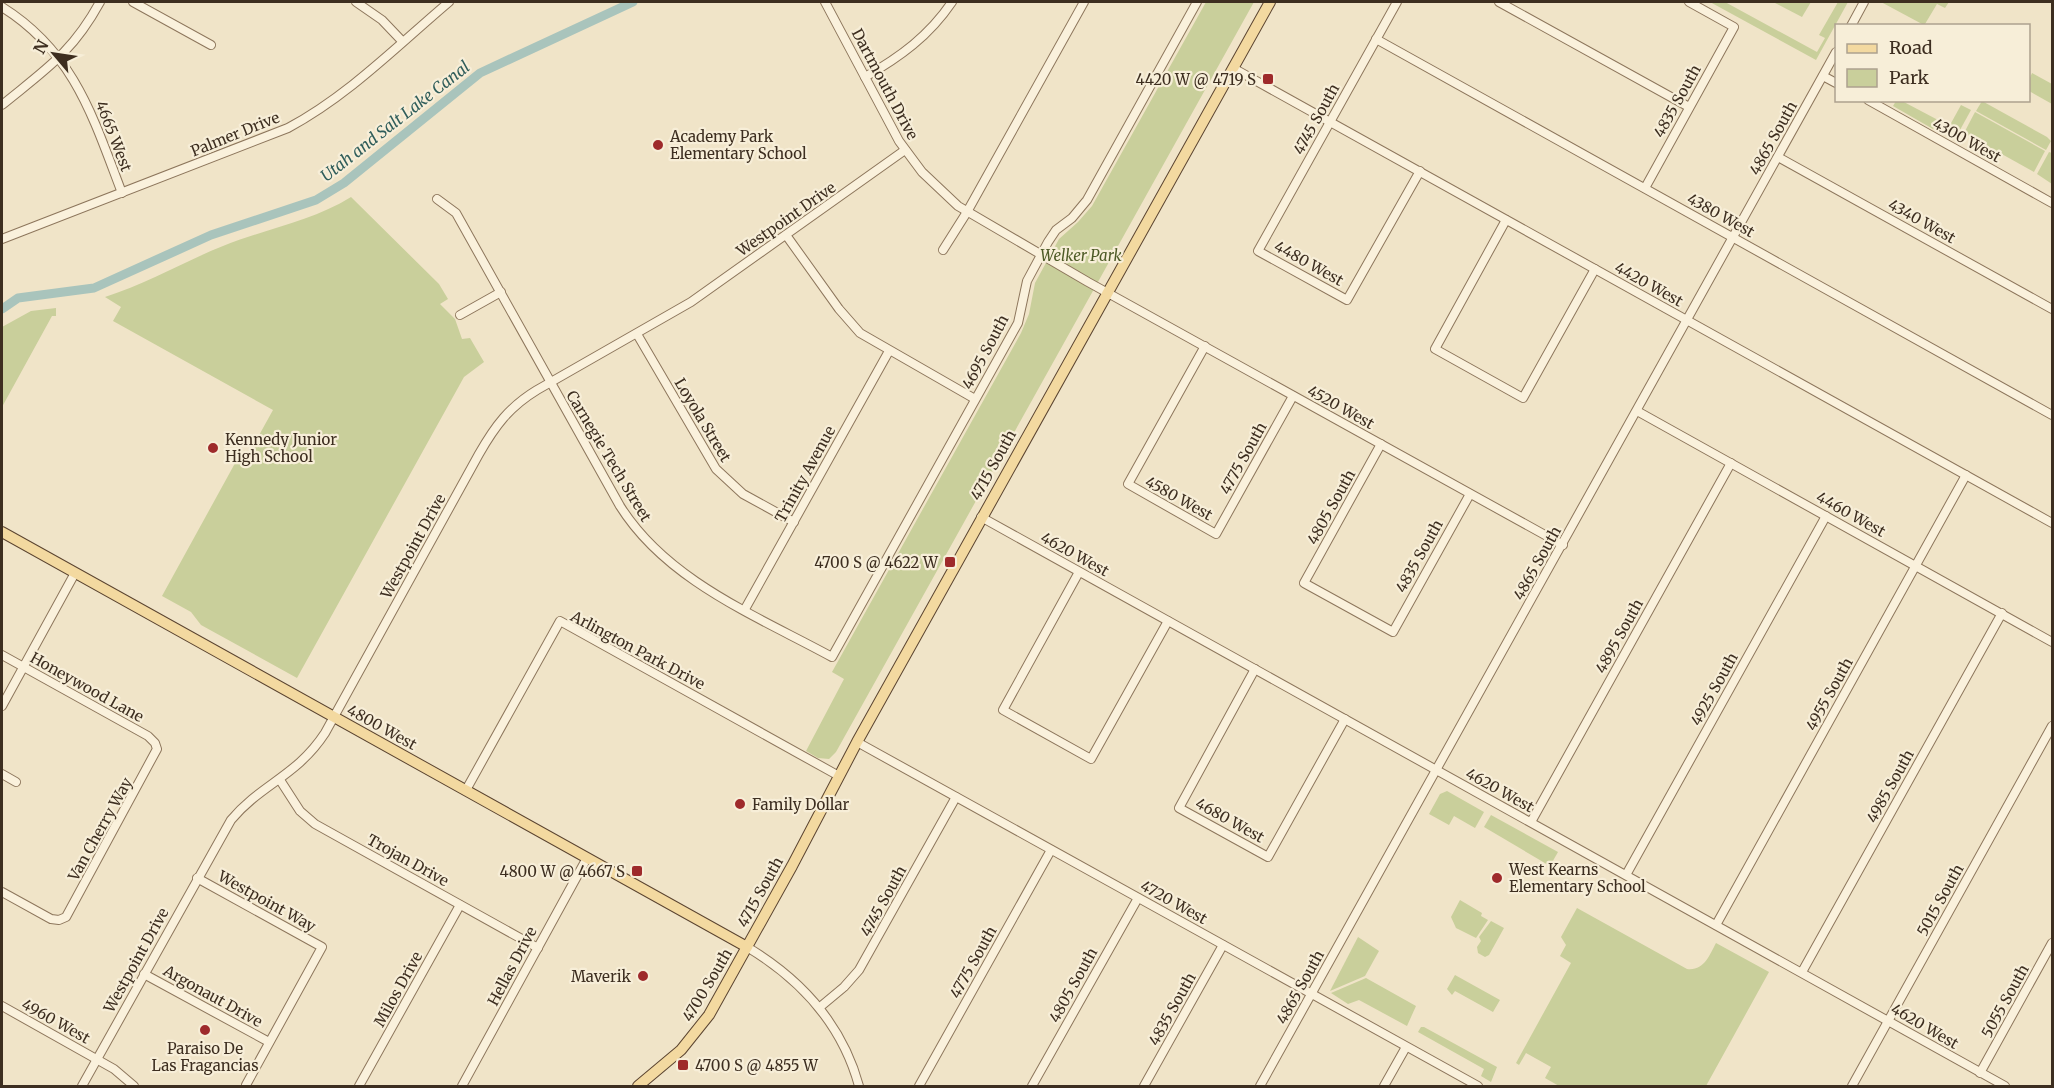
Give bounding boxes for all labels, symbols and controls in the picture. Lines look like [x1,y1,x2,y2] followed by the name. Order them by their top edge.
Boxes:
[24,24,84,84] north arrow
[1835,24,2030,102] legend
[848,25,922,143] street label: Dartmouth Drive
[29,36,53,57] text: N
[1889,36,1933,59] text: Road
[316,56,474,185] water label: Utah and Salt Lake Canal
[1649,61,1705,141] street label: 4835 South
[1889,66,1930,89] text: Park
[1136,70,1256,89] place label: 4420 W @ 4719 S
[1261,72,1275,86] marker: 4420 W @ 4719 S
[1289,80,1343,158] street label: 4745 South
[92,98,136,174] street label: 4665 West
[1745,98,1801,178] street label: 4865 South
[188,107,282,160] street label: Palmer Drive
[1930,114,2004,167] street label: 4300 West
[669,127,807,163] place label: Academy Park Elementary School
[651,138,665,152] marker: Academy Park Elementary School
[732,178,839,261] street label: Westpoint Drive
[1684,189,1758,241] street label: 4380 West
[1885,195,1959,247] street label: 4340 West
[1271,236,1347,290] street label: 4480 West
[1040,246,1122,265] park label: Welker Park
[1612,258,1687,311] street label: 4420 West
[957,311,1013,392] street label: 4695 South
[671,375,736,465] street label: Loyola Street
[1304,381,1378,433] street label: 4520 West
[562,387,656,525] street label: Carnegie Tech Street
[1215,419,1271,497] street label: 4775 South
[771,422,839,526] street label: Trinity Avenue
[966,427,1020,503] street label: 4715 South
[225,430,337,466] place label: Kennedy Junior High School
[206,441,220,455] marker: Kennedy Junior High School
[1303,466,1359,548] street label: 4805 South
[1142,472,1216,524] street label: 4580 West
[1813,487,1889,541] street label: 4460 West
[376,490,450,603] street label: Westpoint Drive
[1391,516,1447,596] street label: 4835 South
[1509,523,1565,603] street label: 4865 South
[1038,528,1112,581] street label: 4620 West
[814,553,939,572] place label: 4700 S @ 4622 W
[943,555,957,569] marker: 4700 S @ 4622 W
[1591,596,1647,676] street label: 4895 South
[567,606,708,693] street label: Arlington Park Drive
[27,648,147,726] street label: Honeywood Lane
[1686,649,1742,729] street label: 4925 South
[1801,654,1857,734] street label: 4955 South
[344,700,420,754] street label: 4800 West
[1862,746,1918,826] street label: 4985 South
[1463,764,1537,817] street label: 4620 West
[63,774,136,885] street label: Van Cherry Way
[1192,793,1268,847] street label: 4680 West
[752,795,849,814] place label: Family Dollar
[733,797,747,811] marker: Family Dollar
[364,830,452,890] street label: Trojan Drive
[733,854,787,930] street label: 4715 South
[1508,860,1646,896] place label: West Kearns Elementary School
[1913,861,1967,939] street label: 5015 South
[499,862,625,881] place label: 4800 W @ 4667 S
[856,862,910,940] street label: 4745 South
[630,864,644,878] marker: 4800 W @ 4667 S
[214,866,319,936] street label: Westpoint Way
[1490,871,1504,885] marker: West Kearns Elementary School
[1137,876,1211,928] street label: 4720 West
[99,904,173,1017] street label: Westpoint Drive
[483,923,541,1009] street label: Hellas Drive
[945,923,1001,1001] street label: 4775 South
[1045,944,1101,1026] street label: 4805 South
[678,945,736,1025] street label: 4700 South
[1272,947,1328,1027] street label: 4865 South
[370,948,426,1030] street label: Milos Drive
[159,961,266,1031] street label: Argonaut Drive
[1977,961,2033,1041] street label: 5055 South
[571,967,631,986] place label: Maverik
[636,969,650,983] marker: Maverik
[1144,969,1200,1049] street label: 4835 South
[19,994,94,1048] street label: 4960 West
[1888,999,1962,1053] street label: 4620 West
[198,1023,212,1037] marker: Paraiso De Las Fragancias
[152,1039,259,1075] place label: Paraiso De Las Fragancias
[695,1056,819,1075] place label: 4700 S @ 4855 W
[676,1058,690,1072] marker: 4700 S @ 4855 W

